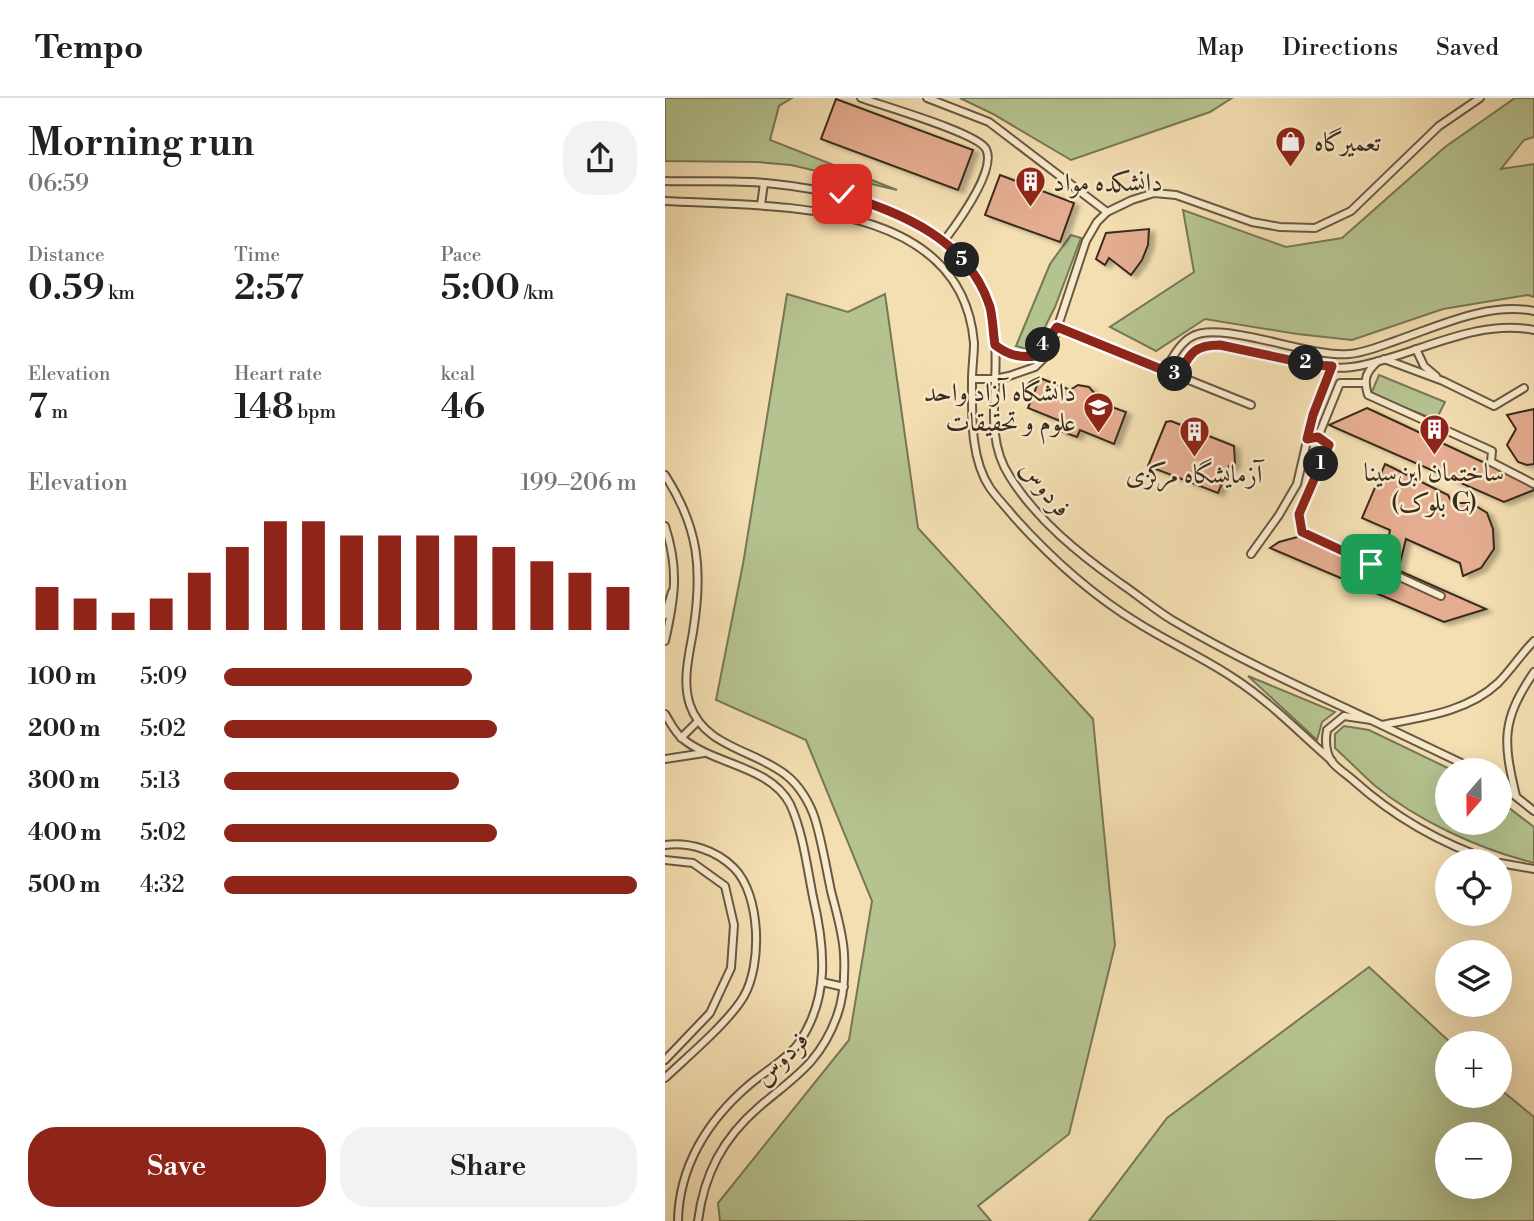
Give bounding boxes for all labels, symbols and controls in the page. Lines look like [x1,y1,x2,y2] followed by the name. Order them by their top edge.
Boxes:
[35,28,143,69] text: Tempo
[1197,33,1244,63] text: Map
[1282,33,1398,63] text: Directions
[1436,33,1499,63] text: Saved
[28,120,254,167] text: Morning run
[563,121,637,195] button: share
[1274,125,1308,169] shop icon: تعمیرگاه
[1314,127,1382,159] place label: تعمیرگاه
[812,164,872,224] pin
[1013,165,1047,209] building icon: دانشکده مواد
[1053,167,1163,199] place label: دانشکده مواد
[28,170,89,198] text: 06:59
[823,175,861,213] icon: check
[945,242,979,278] pin: 5
[28,243,105,267] text: Distance
[234,243,280,267] text: Time
[441,243,481,267] text: Pace
[956,247,967,271] text: 5
[28,267,104,310] text: 0.59
[234,267,304,310] text: 2:57
[441,267,520,310] text: 5:00
[104,281,135,305] text: km
[520,281,554,305] text: /km
[1025,328,1061,362] pin: 4
[1036,332,1049,356] text: 4
[1289,345,1323,380] pin: 2
[1300,350,1311,374] text: 2
[1157,356,1193,392] pin: 3
[1169,361,1180,385] text: 3
[28,362,110,386] text: Elevation
[234,362,322,386] text: Heart rate
[441,362,475,386] text: kcal
[924,376,1076,445] place label: دانشگاه آزاد واحد علوم و تحقیقات
[28,386,48,429] text: 7
[234,386,294,429] text: 148
[441,386,485,429] text: 46
[1082,390,1116,434] school or university icon: دانشگاه آزاد واحد علوم و تحقیقات
[48,400,68,424] text: m
[294,400,336,424] text: bpm
[1417,412,1451,456] building icon: ساختمان ابن‌سینا (بلوک C)
[1177,414,1211,458] building icon: آزمایشگاه مرکزی
[1303,446,1339,482] pin: 1
[1316,451,1325,475] text: 1
[1012,454,1078,524] street label: فردوس
[1364,457,1504,519] place label: ساختمان ابن‌سینا (بلوک C)
[1125,458,1265,492] place label: آزمایشگاه مرکزی
[28,469,128,497] text: Elevation
[520,469,637,497] text: 199–206 m
[1341,534,1401,594] pin
[1352,545,1390,583] icon: arrive
[28,663,96,691] text: 100 m
[140,663,187,691] text: 5:09
[28,715,100,743] text: 200 m
[140,715,186,743] text: 5:02
[1435,758,1512,835] north arrow
[1435,758,1512,1199] map controls
[28,767,100,795] text: 300 m
[140,767,180,795] text: 5:13
[28,819,101,847] text: 400 m
[140,819,186,847] text: 5:02
[1435,849,1512,926] button: locate
[28,871,100,899] text: 500 m
[140,871,185,899] text: 4:32
[1435,940,1512,1017] button: layers
[748,1025,816,1093] street label: فردوس
[1435,1031,1512,1108] button: +
[1435,1122,1512,1199] button: −
[28,1127,326,1207] button: Save
[340,1127,637,1207] button: Share

